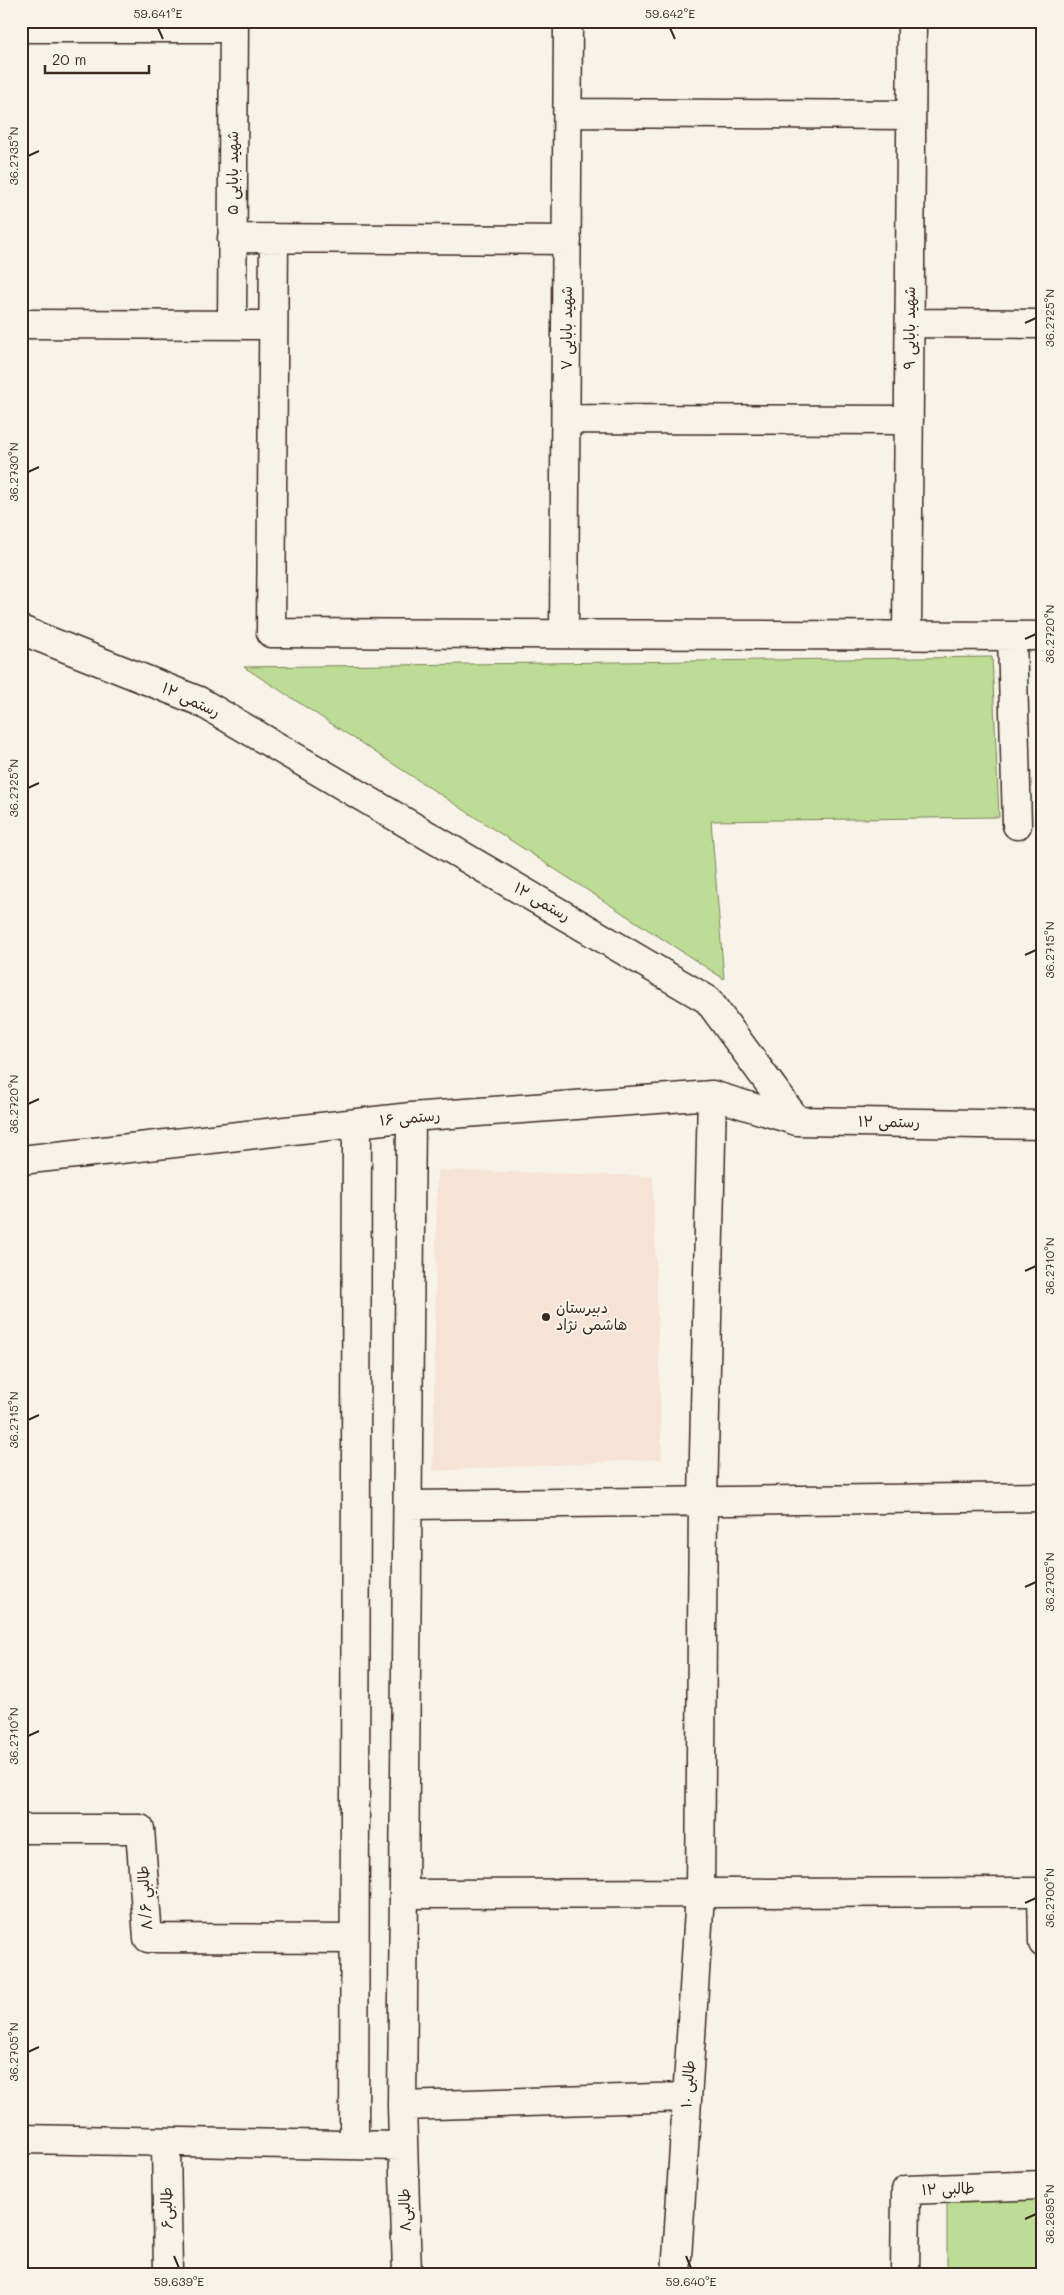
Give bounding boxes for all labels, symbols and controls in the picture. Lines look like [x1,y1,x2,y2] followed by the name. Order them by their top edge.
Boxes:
[134,5,183,21] text: 59.641°E
[645,5,695,21] text: 59.642°E
[45,42,149,74] scale bar
[52,49,86,69] text: 20 m
[5,127,21,185] text: 36.2735°N
[222,131,243,215] street label: شهید بابایی ۵
[556,286,577,370] street label: شهید بابایی ۷
[899,286,920,370] street label: شهید بابایی ۹
[1041,289,1057,347] text: 36.2725°N
[5,442,21,502] text: 36.2730°N
[1041,605,1057,663] text: 36.2720°N
[159,677,224,722] street label: رستمی ۱۲
[5,759,21,817] text: 36.2725°N
[510,877,574,926] street label: رستمی ۱۲
[1041,921,1057,979] text: 36.2715°N
[5,1075,21,1133] text: 36.2720°N
[379,1104,441,1131] street label: رستمی ۱۶
[858,1110,920,1133] street label: رستمی ۱۲
[1041,1237,1057,1295] text: 36.2710°N
[556,1297,627,1335] place label: دبیرستان هاشمی نژاد
[540,1311,552,1323] marker: دبیرستان هاشمی نژاد
[5,1391,21,1449] text: 36.2715°N
[1041,1552,1057,1612] text: 36.2705°N
[5,1707,21,1765] text: 36.2710°N
[132,1865,160,1931] street label: طالبي ۸/۶
[1041,1868,1057,1928] text: 36.2700°N
[5,2022,21,2082] text: 36.2705°N
[675,2059,700,2109] street label: طالبی ۱۰
[921,2177,975,2200] street label: طالبی ۱۲
[1041,2184,1057,2244] text: 36.2695°N
[156,2187,177,2229] street label: طالبی۶
[393,2188,416,2232] street label: طالبی۸
[154,2273,204,2289] text: 59.639°E
[666,2273,717,2289] text: 59.640°E

